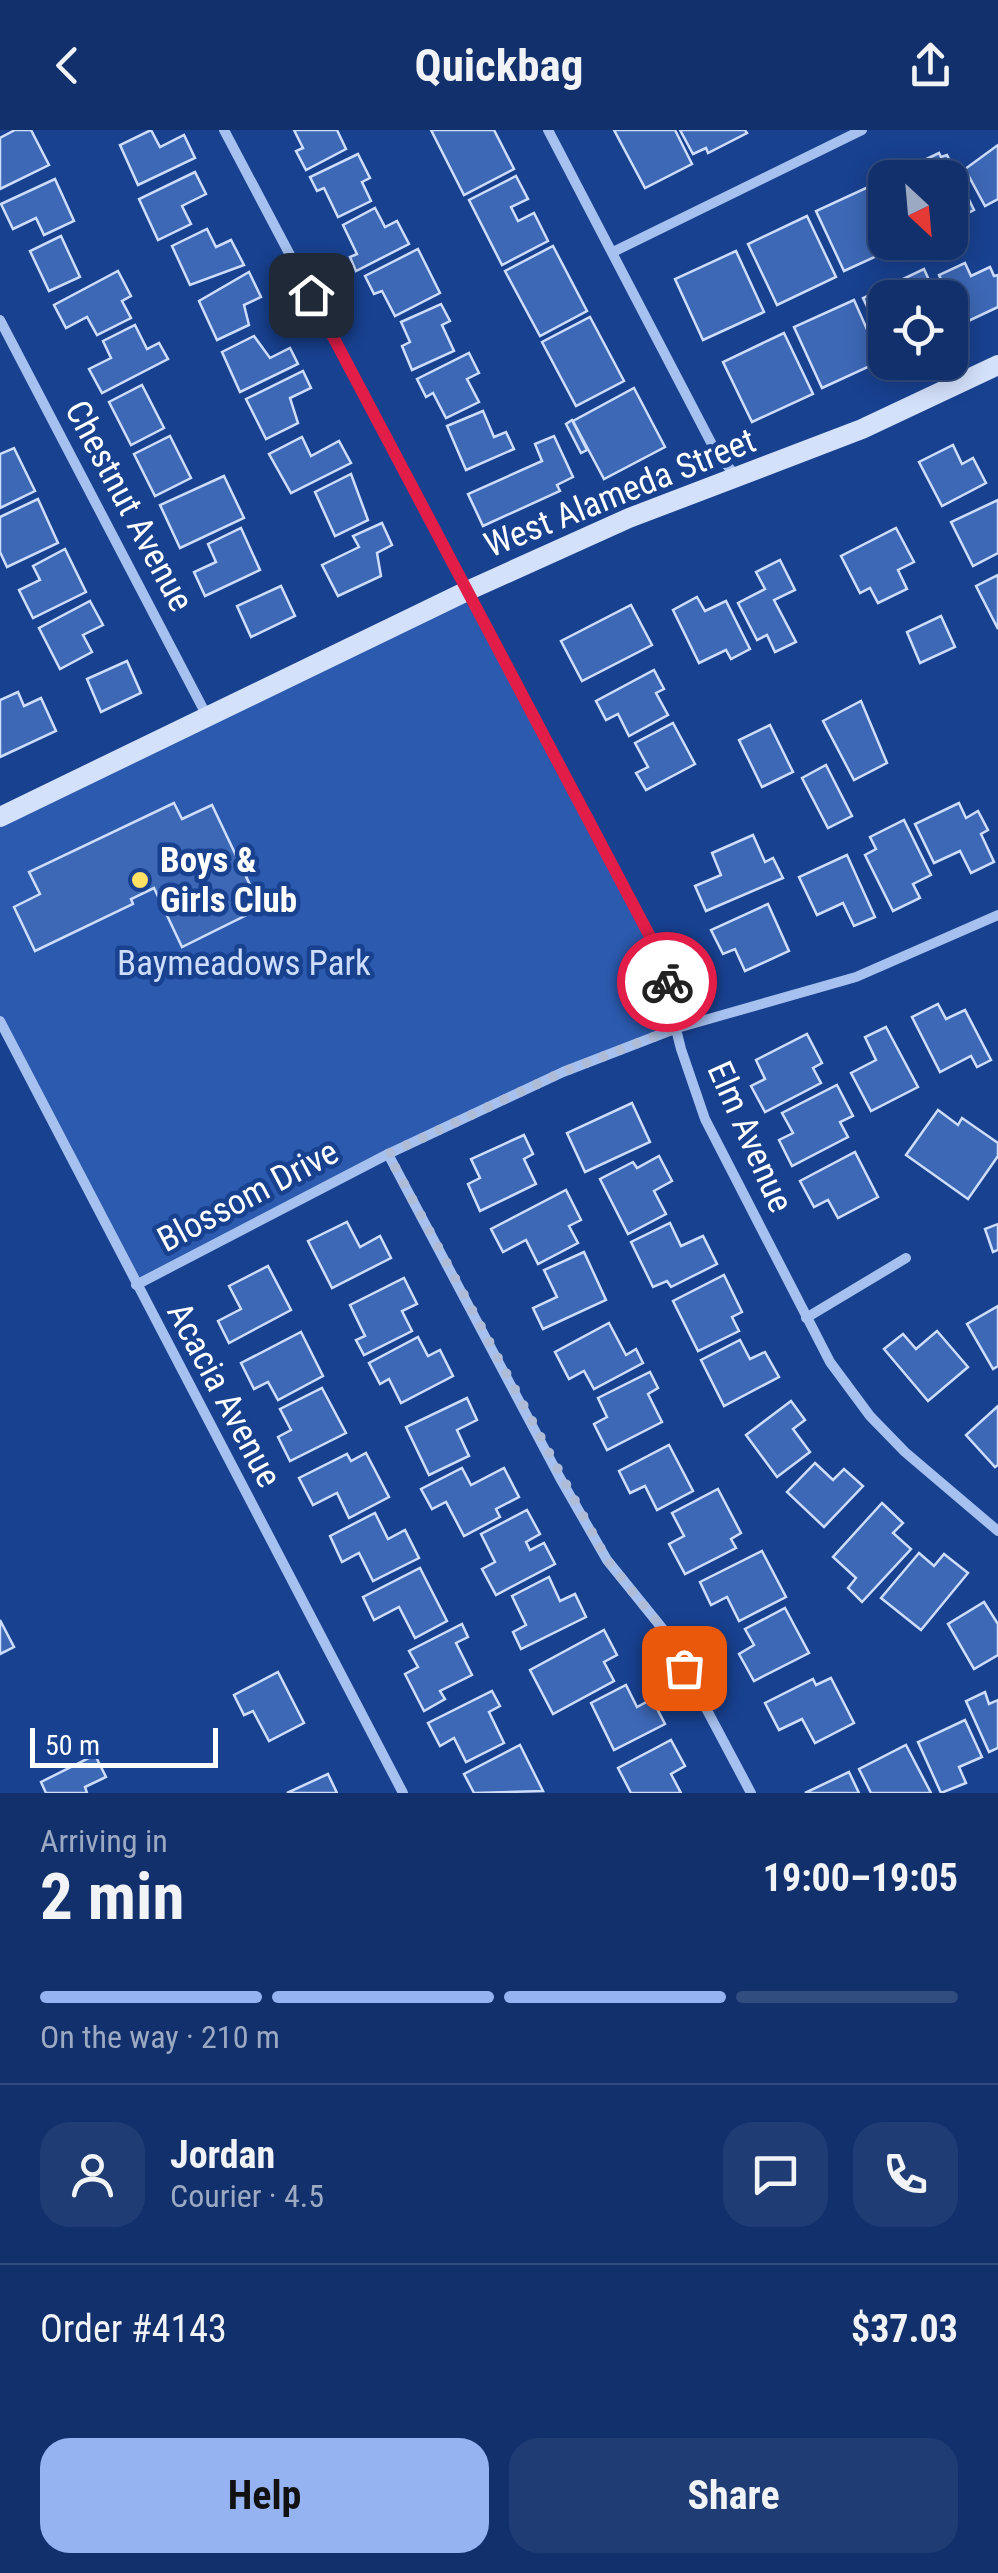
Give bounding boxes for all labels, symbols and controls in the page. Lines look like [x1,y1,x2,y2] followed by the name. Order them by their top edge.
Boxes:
[40,38,95,93] icon: back
[903,38,958,93] icon: share
[415,39,583,92] text: Quickbag
[868,160,968,260] north arrow
[868,160,968,380] map controls
[269,253,354,338] pin
[284,268,339,323] icon: home
[868,280,968,380] button: locate
[56,394,202,618] street label: Chestnut Avenue
[478,420,762,566] street label: West Alameda Street
[160,840,297,921] place label: Boys & Girls Club
[129,869,151,891] marker: Boys & Girls Club
[617,932,717,1032] courier
[117,943,371,984] park label: Baymeadows Park
[640,955,695,1010] icon: bike
[699,1055,801,1219] street label: Elm Avenue
[151,1131,345,1261] street label: Blossom Drive
[158,1296,290,1494] street label: Acacia Avenue
[642,1626,727,1711] pin
[657,1641,712,1696] icon: bag
[30,1723,218,1768] scale bar
[45,1729,100,1762] text: 50 m
[40,1822,168,1860] text: Arriving in
[763,1856,958,1900] text: 19:00–19:05
[40,1859,184,1935] text: 2 min
[40,2018,280,2056] text: On the way · 210 m
[40,2122,145,2227] button: person
[723,2122,828,2227] button: chat
[853,2122,958,2227] button: phone
[170,2133,275,2177] text: Jordan
[170,2177,324,2215] text: Courier · 4.5
[40,2307,227,2351] text: Order #4143
[851,2307,958,2351] text: $37.03
[40,2438,489,2553] button: Help
[509,2438,958,2553] button: Share

